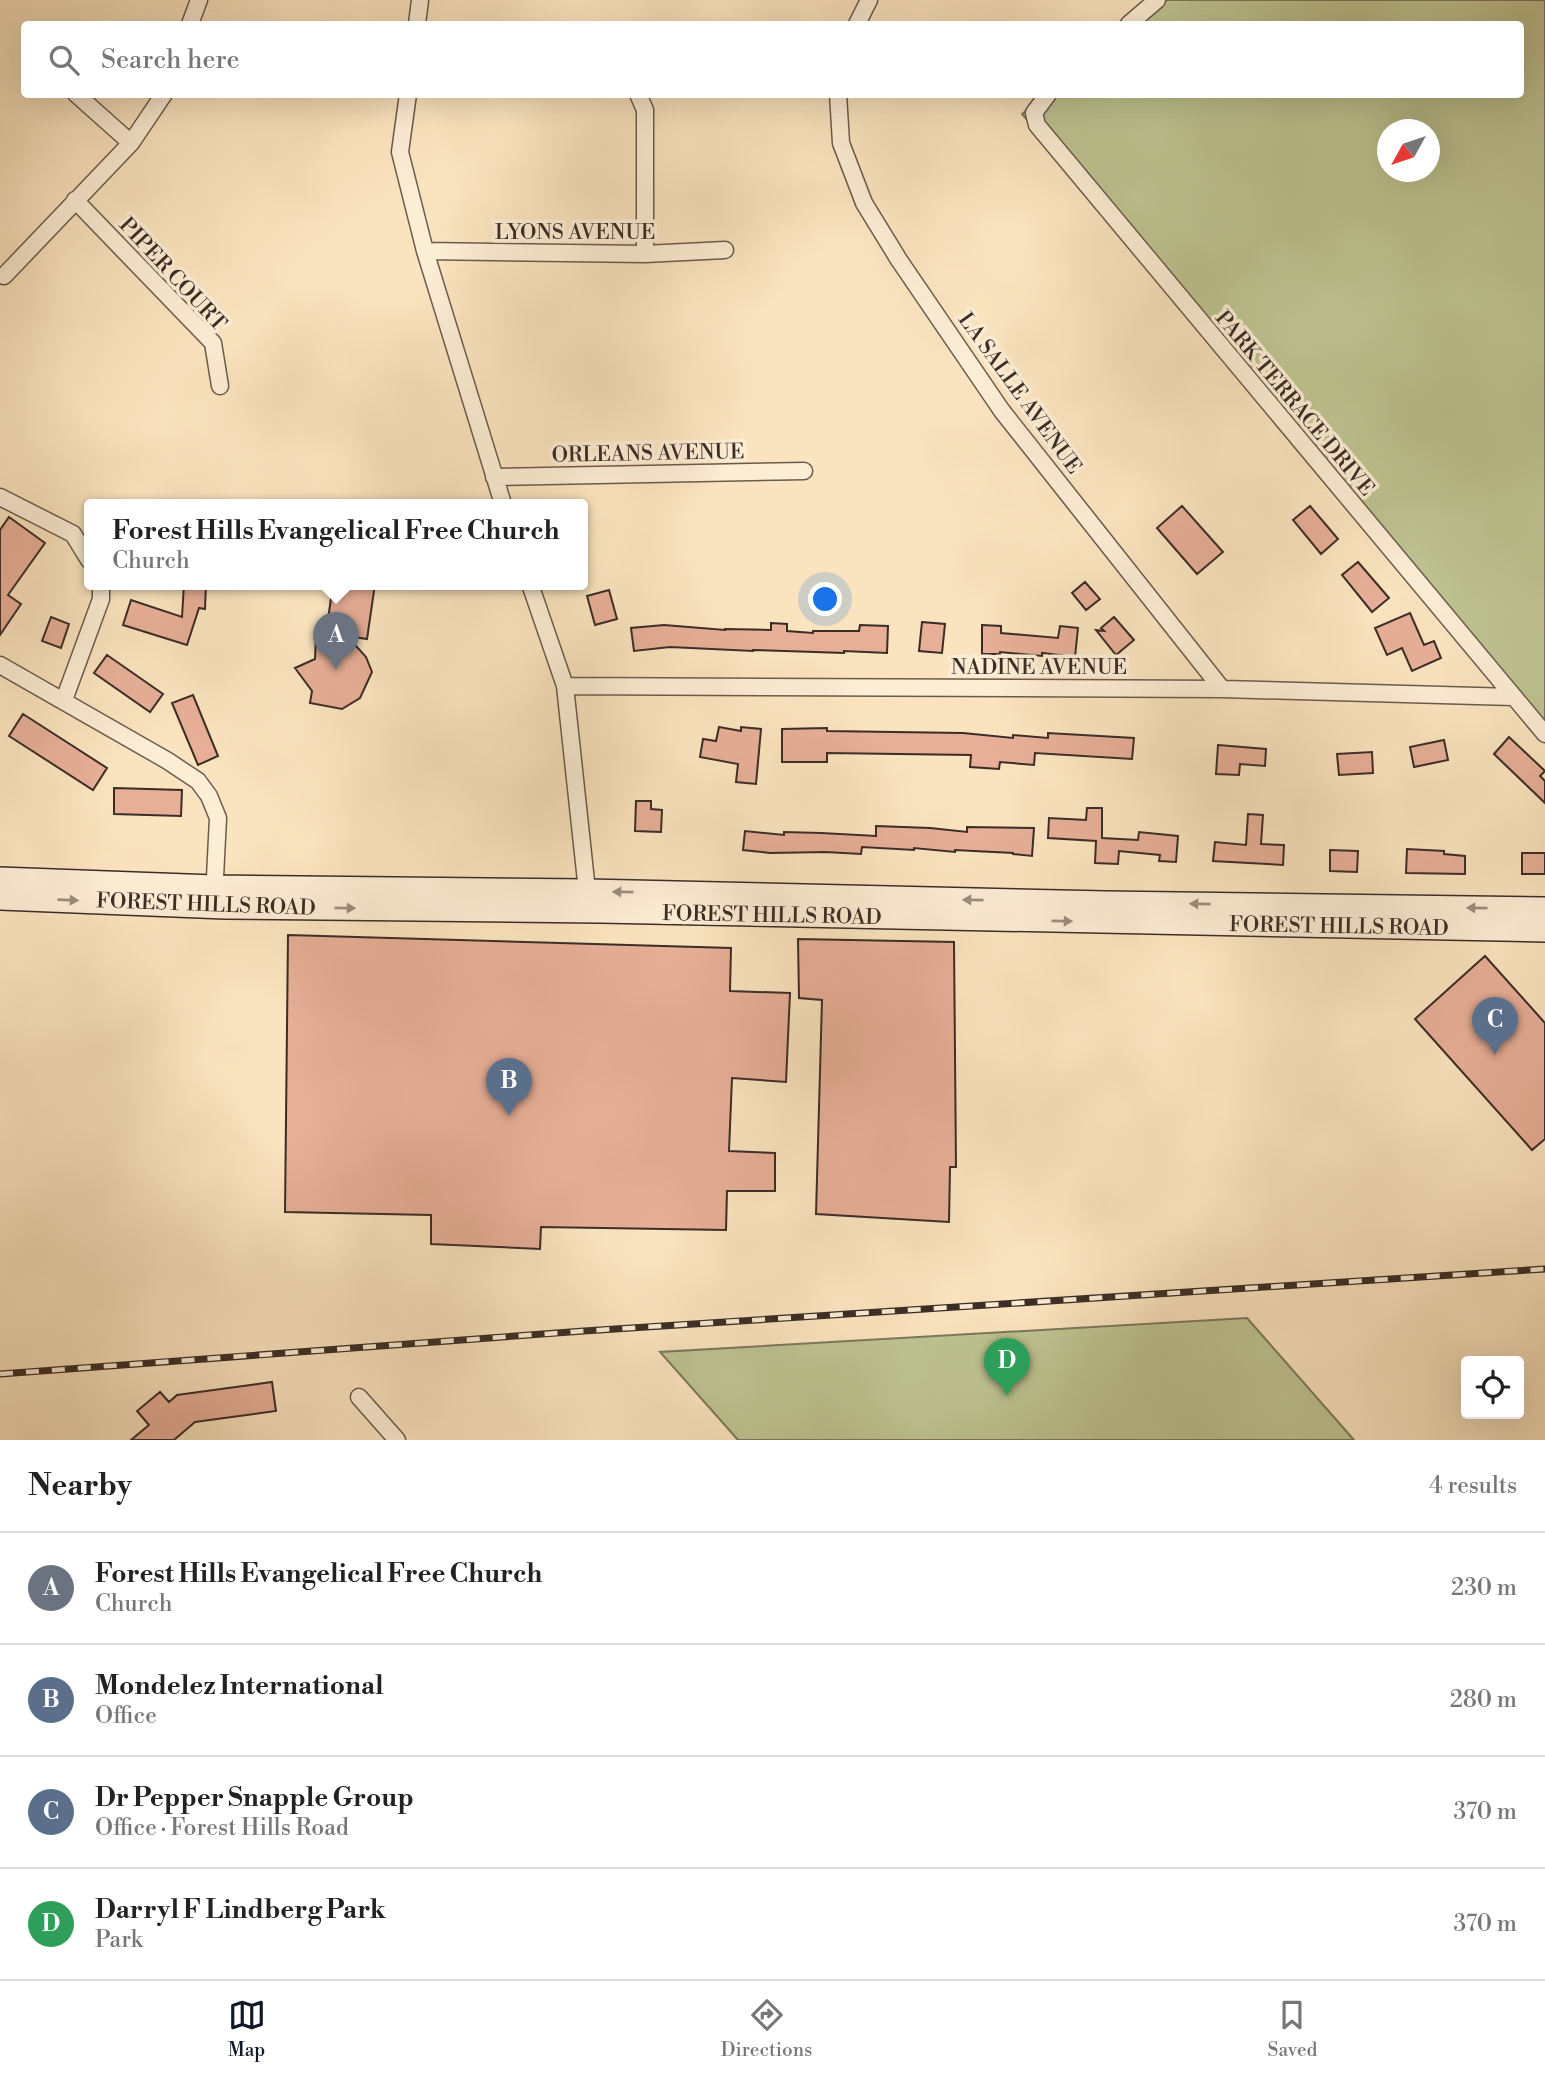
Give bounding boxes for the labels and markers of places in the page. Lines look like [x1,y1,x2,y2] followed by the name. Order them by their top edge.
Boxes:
[313,612,359,670] pin: A
[1472,997,1518,1055] pin: C
[486,1058,532,1116] pin: B
[984,1338,1030,1396] pin: D

